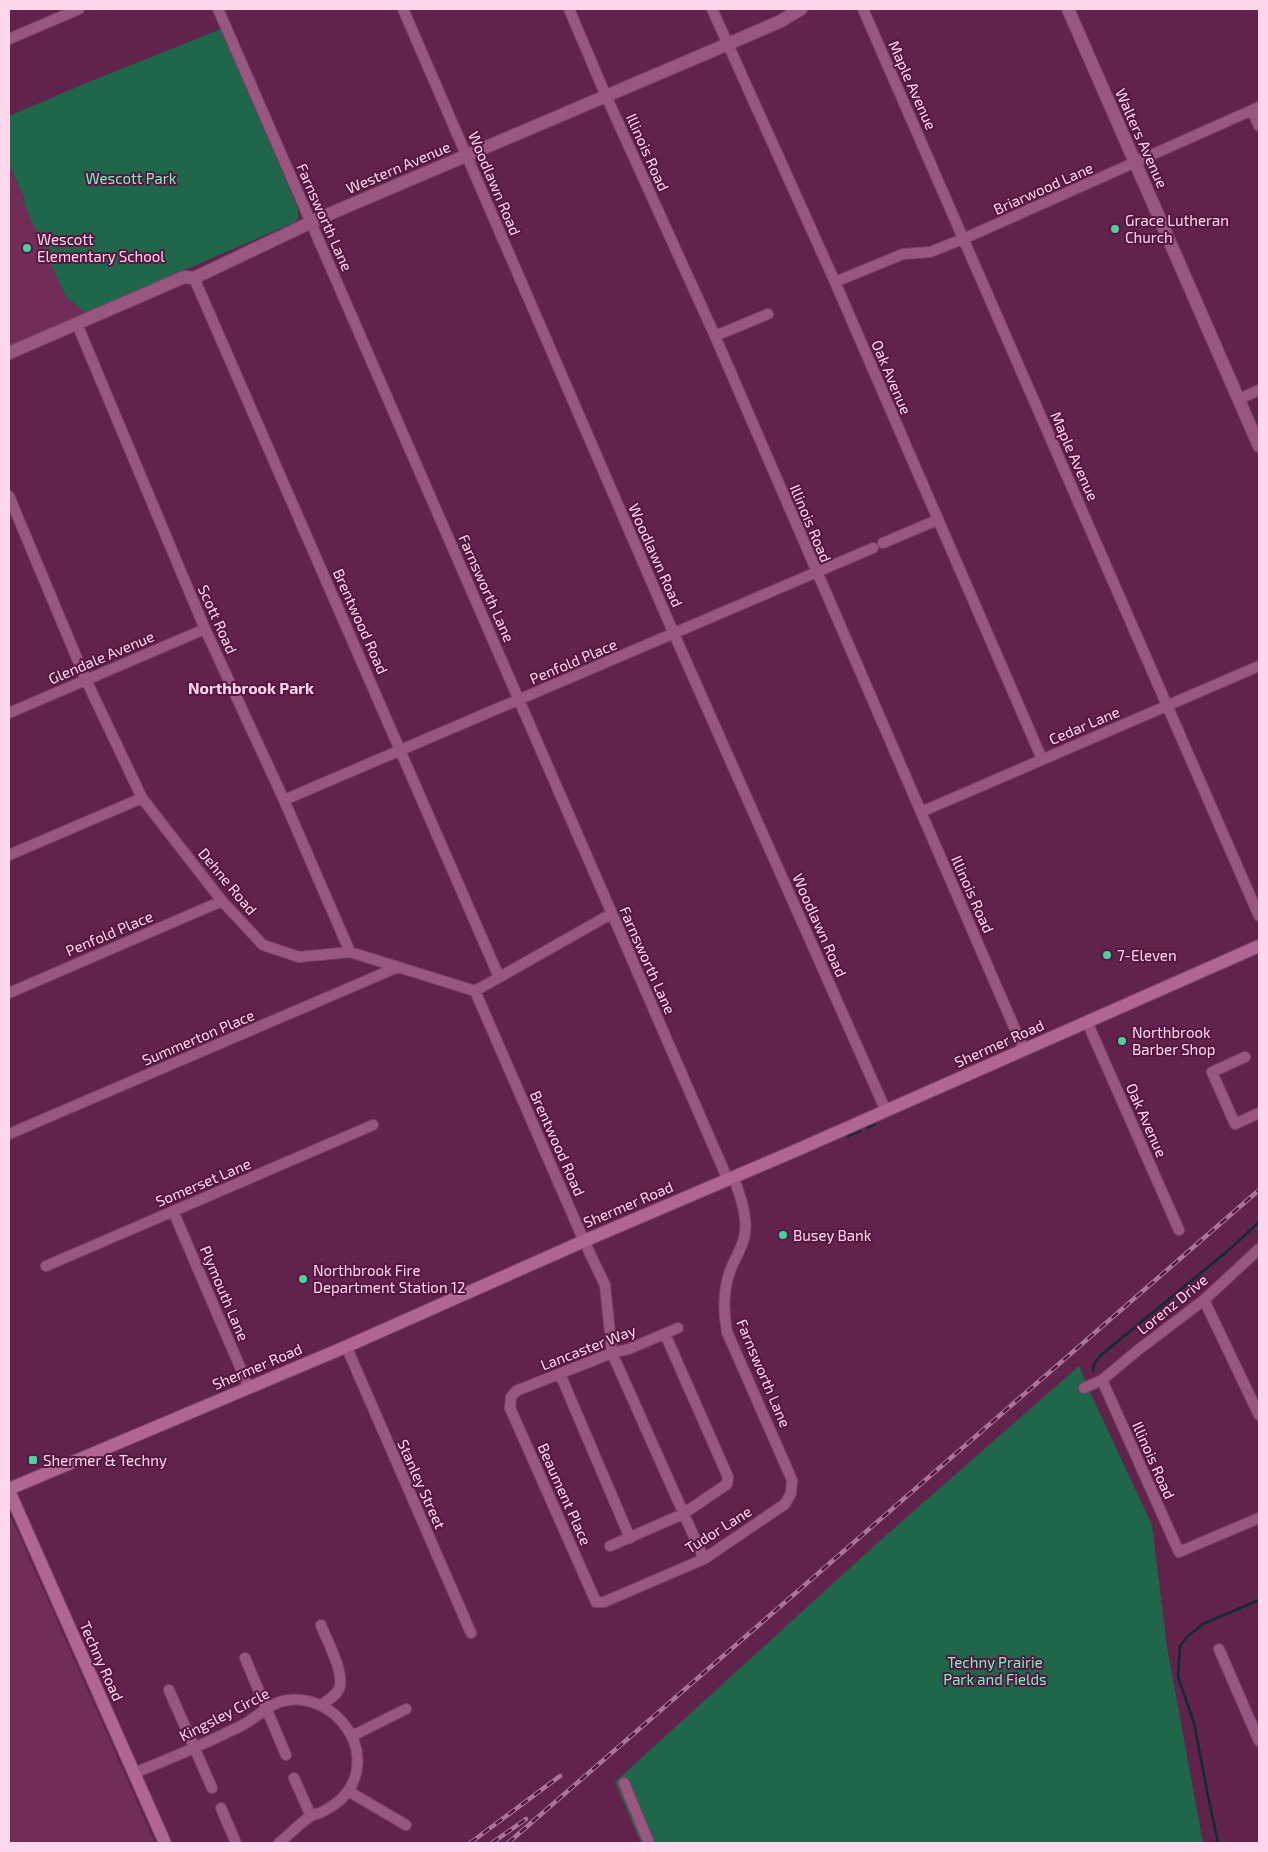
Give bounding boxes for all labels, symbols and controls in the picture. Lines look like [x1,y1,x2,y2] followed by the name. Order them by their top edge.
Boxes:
[885,38,941,132] street label: Maple Avenue
[1112,85,1172,191] street label: Walters Avenue
[623,110,673,194] street label: Illinois Road
[465,128,525,238] street label: Woodlawn Road
[343,137,453,197] street label: Western Avenue
[990,158,1096,218] street label: Briarwood Lane
[293,161,357,273] street label: Farnsworth Lane
[86,169,177,187] park label: Wescott Park
[1125,211,1229,246] place label: Grace Lutheran Church
[1109,223,1121,235] marker: Grace Lutheran Church
[37,230,165,265] place label: Wescott Elementary School
[21,242,33,254] marker: Wescott Elementary School
[868,337,916,417] street label: Oak Avenue
[1047,409,1103,503] street label: Maple Avenue
[786,481,836,565] street label: Illinois Road
[625,501,687,609] street label: Woodlawn Road
[455,532,519,644] street label: Farnsworth Lane
[330,566,392,676] street label: Brentwood Road
[195,582,241,656] street label: Scott Road
[45,627,157,687] street label: Glendale Avenue
[527,635,619,687] street label: Penfold Place
[188,678,314,697] district label: Northbrook Park
[1046,702,1122,748] street label: Cedar Lane
[195,844,261,918] street label: Dehne Road
[948,852,998,936] street label: Illinois Road
[789,871,851,979] street label: Woodlawn Road
[616,904,680,1016] street label: Farnsworth Lane
[63,907,155,959] street label: Penfold Place
[1117,946,1177,964] place label: 7-Eleven
[1101,949,1113,961] marker: 7-Eleven
[139,1005,257,1069] street label: Summerton Place
[951,1015,1047,1071] street label: Shermer Road
[1132,1023,1216,1058] place label: Northbrook Barber Shop
[1116,1035,1128,1047] marker: Northbrook Barber Shop
[1123,1080,1171,1160] street label: Oak Avenue
[527,1088,589,1198] street label: Brentwood Road
[153,1154,253,1210] street label: Somerset Lane
[580,1177,676,1231] street label: Shermer Road
[793,1226,872,1244] place label: Busey Bank
[777,1229,789,1241] marker: Busey Bank
[197,1243,253,1343] street label: Plymouth Lane
[313,1261,465,1296] place label: Northbrook Fire Department Station 12
[1133,1270,1211,1338] street label: Lorenz Drive
[297,1273,309,1285] marker: Northbrook Fire Department Station 12
[733,1316,795,1430] street label: Farnsworth Lane
[538,1321,638,1373] street label: Lancaster Way
[209,1339,305,1393] street label: Shermer Road
[1129,1418,1179,1502] street label: Illinois Road
[394,1436,450,1532] street label: Stanley Street
[534,1440,596,1548] street label: Beaument Place
[43,1451,167,1469] place label: Shermer & Techny
[27,1454,39,1466] marker: Shermer & Techny
[682,1502,754,1556] street label: Tudor Lane
[76,1618,128,1704] street label: Techny Road
[943,1653,1047,1688] park label: Techny Prairie Park and Fields
[176,1684,272,1744] street label: Kingsley Circle

